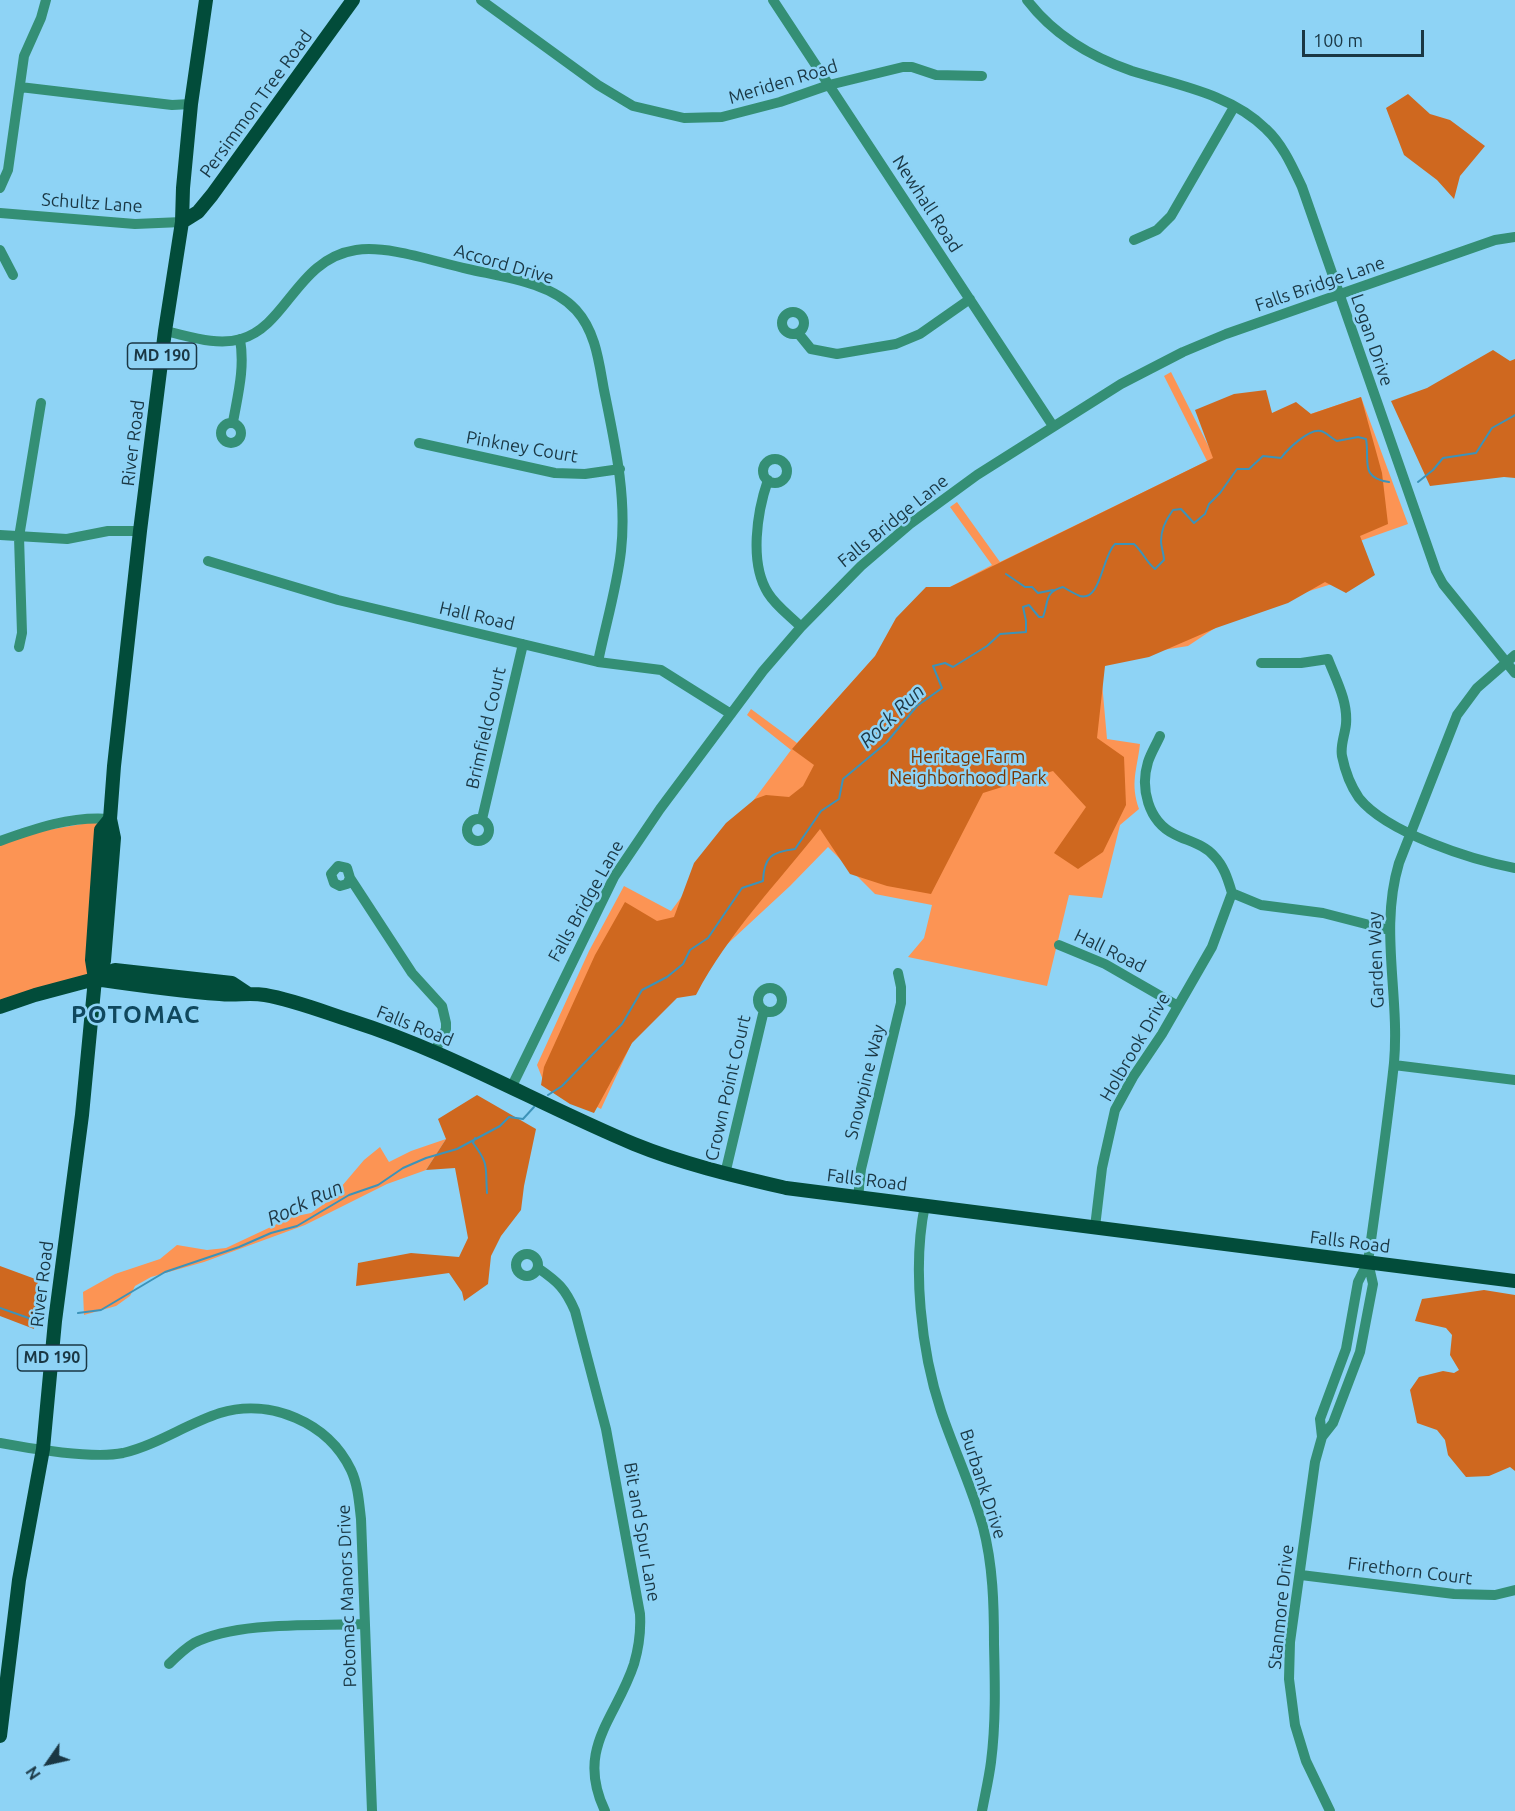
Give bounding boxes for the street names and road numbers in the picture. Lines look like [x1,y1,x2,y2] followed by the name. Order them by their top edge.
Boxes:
[195,26,317,182] street label: Persimmon Tree Road
[726,55,840,109] street label: Meriden Road
[888,151,966,257] street label: Newhall Road
[41,189,143,217] street label: Schultz Lane
[452,239,556,289] street label: Accord Drive
[1252,252,1388,316] street label: Falls Bridge Lane
[1346,291,1398,389] street label: Logan Drive
[128,343,196,369] road number: MD 190
[117,399,149,487] street label: River Road
[464,427,580,467] street label: Pinkney Court
[834,470,952,572] street label: Falls Bridge Lane
[437,597,517,635] street label: Hall Road
[461,665,511,791] street label: Brimfield Court
[544,836,628,966] street label: Falls Bridge Lane
[1364,911,1388,1009] street label: Garden Way
[1071,924,1149,978] street label: Hall Road
[1095,989,1175,1105] street label: Holbrook Drive
[373,1001,457,1051] street label: Falls Road
[701,1013,755,1163] street label: Crown Point Court
[840,1022,890,1142] street label: Snowpine Way
[826,1164,908,1196] street label: Falls Road
[1309,1226,1391,1258] street label: Falls Road
[26,1240,58,1328] street label: River Road
[17,1345,86,1371] road number: MD 190
[955,1426,1011,1542] street label: Burbank Drive
[619,1461,665,1603] street label: Bit and Spur Lane
[333,1504,361,1688] street label: Potomac Manors Drive
[1264,1543,1298,1671] street label: Stanmore Drive
[1346,1553,1474,1589] street label: Firethorn Court

